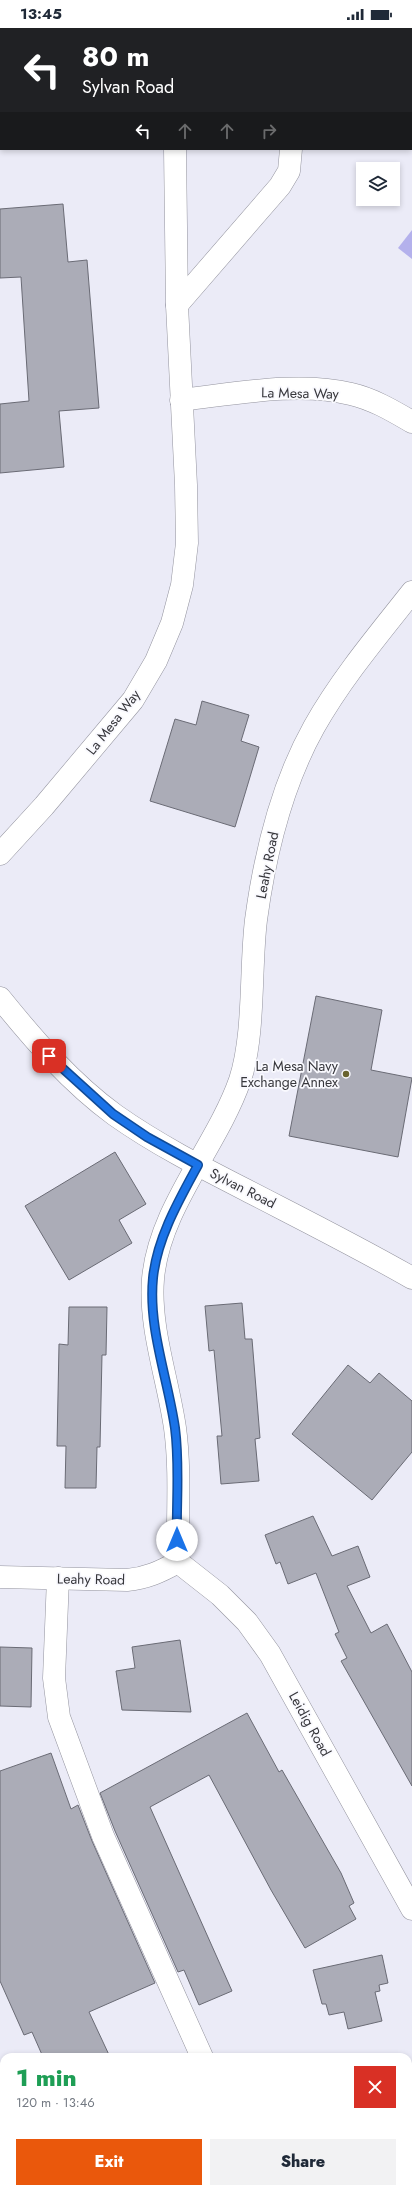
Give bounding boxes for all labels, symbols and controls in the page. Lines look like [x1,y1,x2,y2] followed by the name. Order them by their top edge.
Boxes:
[20,3,62,25] text: 13:45
[82,36,149,77] text: 80 m
[16,44,68,96] icon: left
[82,74,174,100] text: Sylvan Road
[132,120,154,142] icon: left
[174,120,196,142] icon: ahead
[216,120,238,142] icon: ahead
[258,120,280,142] icon: right
[356,162,400,206] map controls
[356,162,400,206] button: layers
[261,382,340,404] street label: La Mesa Way
[81,685,145,759] street label: La Mesa Way
[251,830,283,900] street label: Leahy Road
[32,1039,66,1073] pin
[38,1045,60,1067] icon: arrive
[240,1056,339,1092] place label: La Mesa Navy Exchange Annex
[341,1069,351,1079] marker: La Mesa Navy Exchange Annex
[207,1163,279,1213] street label: Sylvan Road
[156,1519,198,1561] position arrow
[57,1568,125,1590] street label: Leahy Road
[284,1688,336,1760] street label: Leidig Road
[16,2060,77,2095] text: 1 min
[354,2066,396,2108] button: close
[16,2093,95,2112] text: 120 m · 13:46
[16,2139,202,2185] button: Exit
[210,2139,396,2185] button: Share

